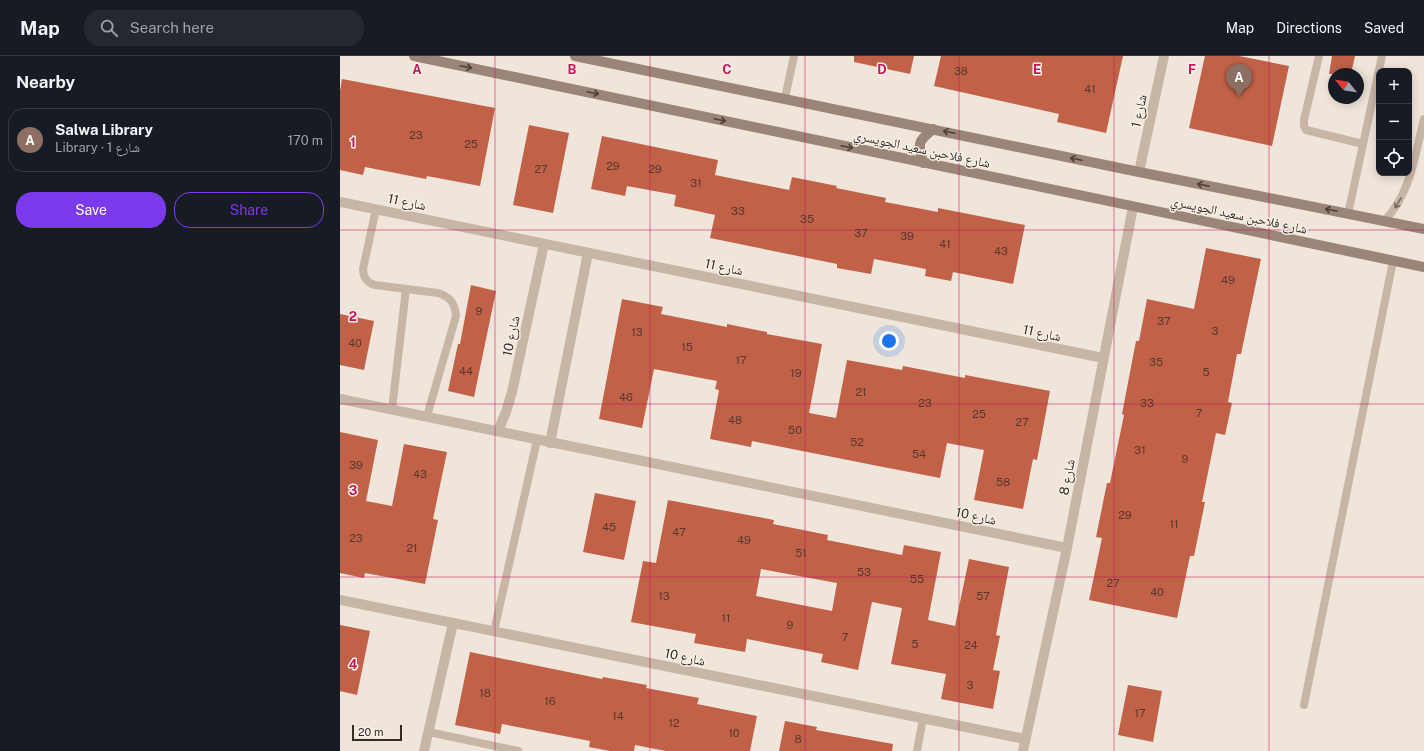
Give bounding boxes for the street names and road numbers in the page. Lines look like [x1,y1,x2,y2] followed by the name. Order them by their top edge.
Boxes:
[1128,93,1152,129] street label: شارع 1
[852,127,992,174] street label: شارع فلاحبن سعيد الجويسري
[386,191,427,215] street label: شارع 11
[1169,193,1309,240] street label: شارع فلاحبن سعيد الجويسري
[703,256,744,280] street label: شارع 11
[499,314,525,358] street label: شارع 10
[1021,322,1062,346] street label: شارع 11
[1056,458,1080,497] street label: شارع 8
[954,504,998,530] street label: شارع 10
[663,645,707,671] street label: شارع 10

